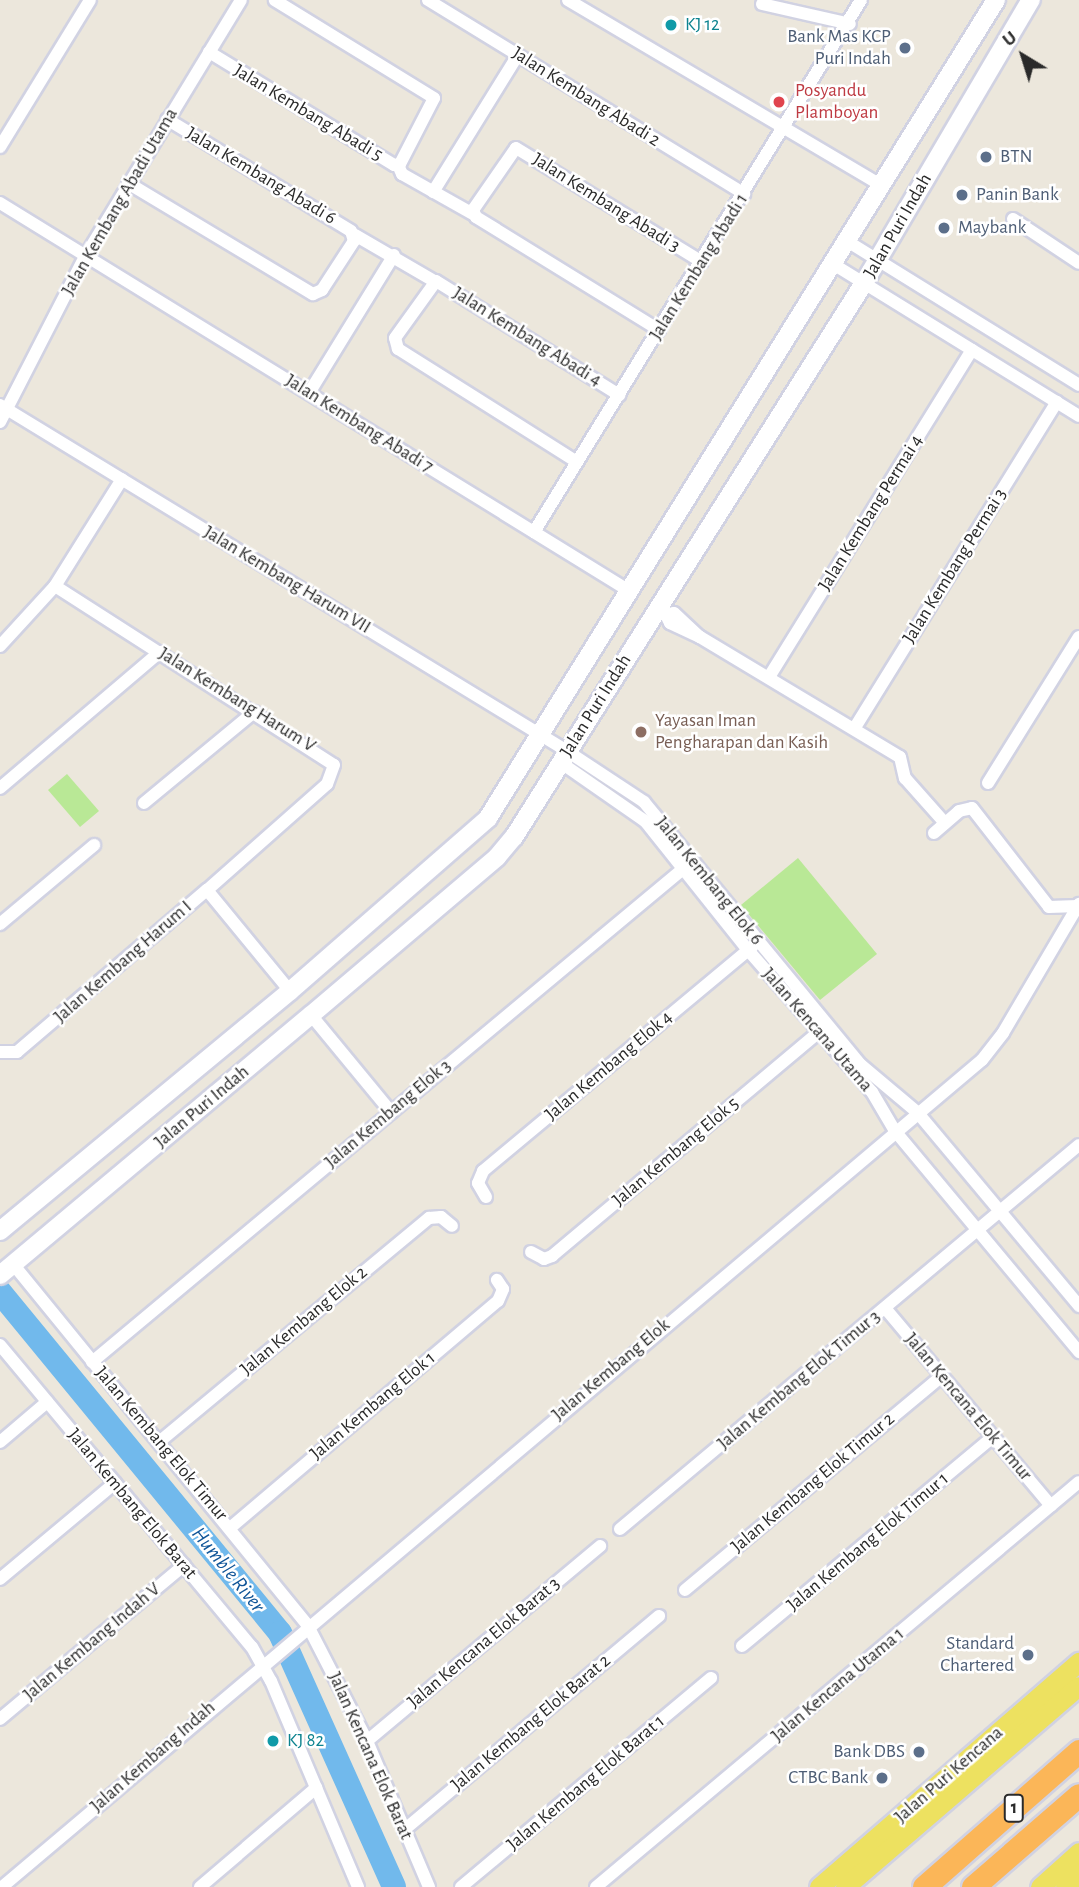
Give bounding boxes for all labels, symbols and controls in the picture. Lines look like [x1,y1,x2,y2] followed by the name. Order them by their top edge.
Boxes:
[685,14,720,36] place label: KJ 12
[663,17,679,33] marker: KJ 12
[988,21,1058,91] north arrow
[787,26,891,70] place label: Bank Mas KCP Puri Indah
[999,28,1020,50] text: U
[897,40,913,56] marker: Bank Mas KCP Puri Indah
[508,42,664,152] street label: Jalan Kembang Abadi 2
[229,59,387,167] street label: Jalan Kembang Abadi 5
[795,80,878,124] place label: Posyandu Plamboyan
[769,92,789,112] marker: Posyandu Plamboyan
[57,104,183,300] street label: Jalan Kembang Abadi Utama
[182,122,340,230] street label: Jalan Kembang Abadi 6
[1000,146,1032,168] place label: BTN
[528,148,684,258] street label: Jalan Kembang Abadi 3
[978,149,994,165] marker: BTN
[859,170,937,282] street label: Jalan Puri Indah
[976,184,1059,206] place label: Panin Bank
[954,187,970,203] marker: Panin Bank
[645,189,753,345] street label: Jalan Kembang Abadi 1
[958,217,1026,239] place label: Maybank
[936,220,952,236] marker: Maybank
[448,282,606,392] street label: Jalan Kembang Abadi 4
[281,369,437,479] street label: Jalan Kembang Abadi 7
[814,431,928,595] street label: Jalan Kembang Permai 4
[898,484,1012,648] street label: Jalan Kembang Permai 3
[199,521,375,639] street label: Jalan Kembang Harum VII
[154,642,320,758] street label: Jalan Kembang Harum V
[555,650,637,762] street label: Jalan Puri Indah
[655,710,828,754] place label: Yayasan Iman Pengharapan dan Kasih
[633,724,649,740] marker: Yayasan Iman Pengharapan dan Kasih
[650,812,768,950] street label: Jalan Kembang Elok 6
[49,896,197,1028] street label: Jalan Kembang Harum I
[757,963,877,1097] street label: Jalan Kencana Utama
[541,1006,677,1126] street label: Jalan Kembang Elok 4
[320,1055,456,1173] street label: Jalan Kembang Elok 3
[150,1061,254,1153] street label: Jalan Puri Indah
[608,1093,744,1211] street label: Jalan Kembang Elok 5
[236,1261,372,1381] street label: Jalan Kembang Elok 2
[713,1305,885,1455] street label: Jalan Kembang Elok Timur 3
[547,1314,675,1426] street label: Jalan Kembang Elok
[899,1328,1037,1486] street label: Jalan Kencana Elok Timur
[306,1347,440,1465] street label: Jalan Kembang Elok 1
[90,1362,232,1526] street label: Jalan Kembang Elok Timur
[727,1408,899,1558] street label: Jalan Kembang Elok Timur 2
[62,1424,202,1584] street label: Jalan Kembang Elok Barat
[782,1468,954,1616] street label: Jalan Kembang Elok Timur 1
[186,1522,270,1618] water label: Humble River
[403,1573,565,1713] street label: Jalan Kencana Elok Barat 3
[19,1578,165,1706] street label: Jalan Kembang Indah V
[767,1623,909,1747] street label: Jalan Kencana Utama 1
[940,1633,1014,1677] place label: Standard Chartered
[1020,1647,1036,1663] marker: Standard Chartered
[447,1650,615,1796] street label: Jalan Kembang Elok Barat 2
[323,1669,417,1843] street label: Jalan Kencana Elok Barat
[86,1697,220,1817] street label: Jalan Kembang Indah
[502,1710,670,1856] street label: Jalan Kembang Elok Barat 1
[890,1722,1008,1828] street label: Jalan Puri Kencana
[287,1730,324,1752] place label: KJ 82
[265,1733,281,1749] marker: KJ 82
[833,1741,905,1763] place label: Bank DBS
[911,1744,927,1760] marker: Bank DBS
[788,1767,868,1789] place label: CTBC Bank
[874,1770,890,1786] marker: CTBC Bank
[1004,1794,1024,1822] road number: 1

